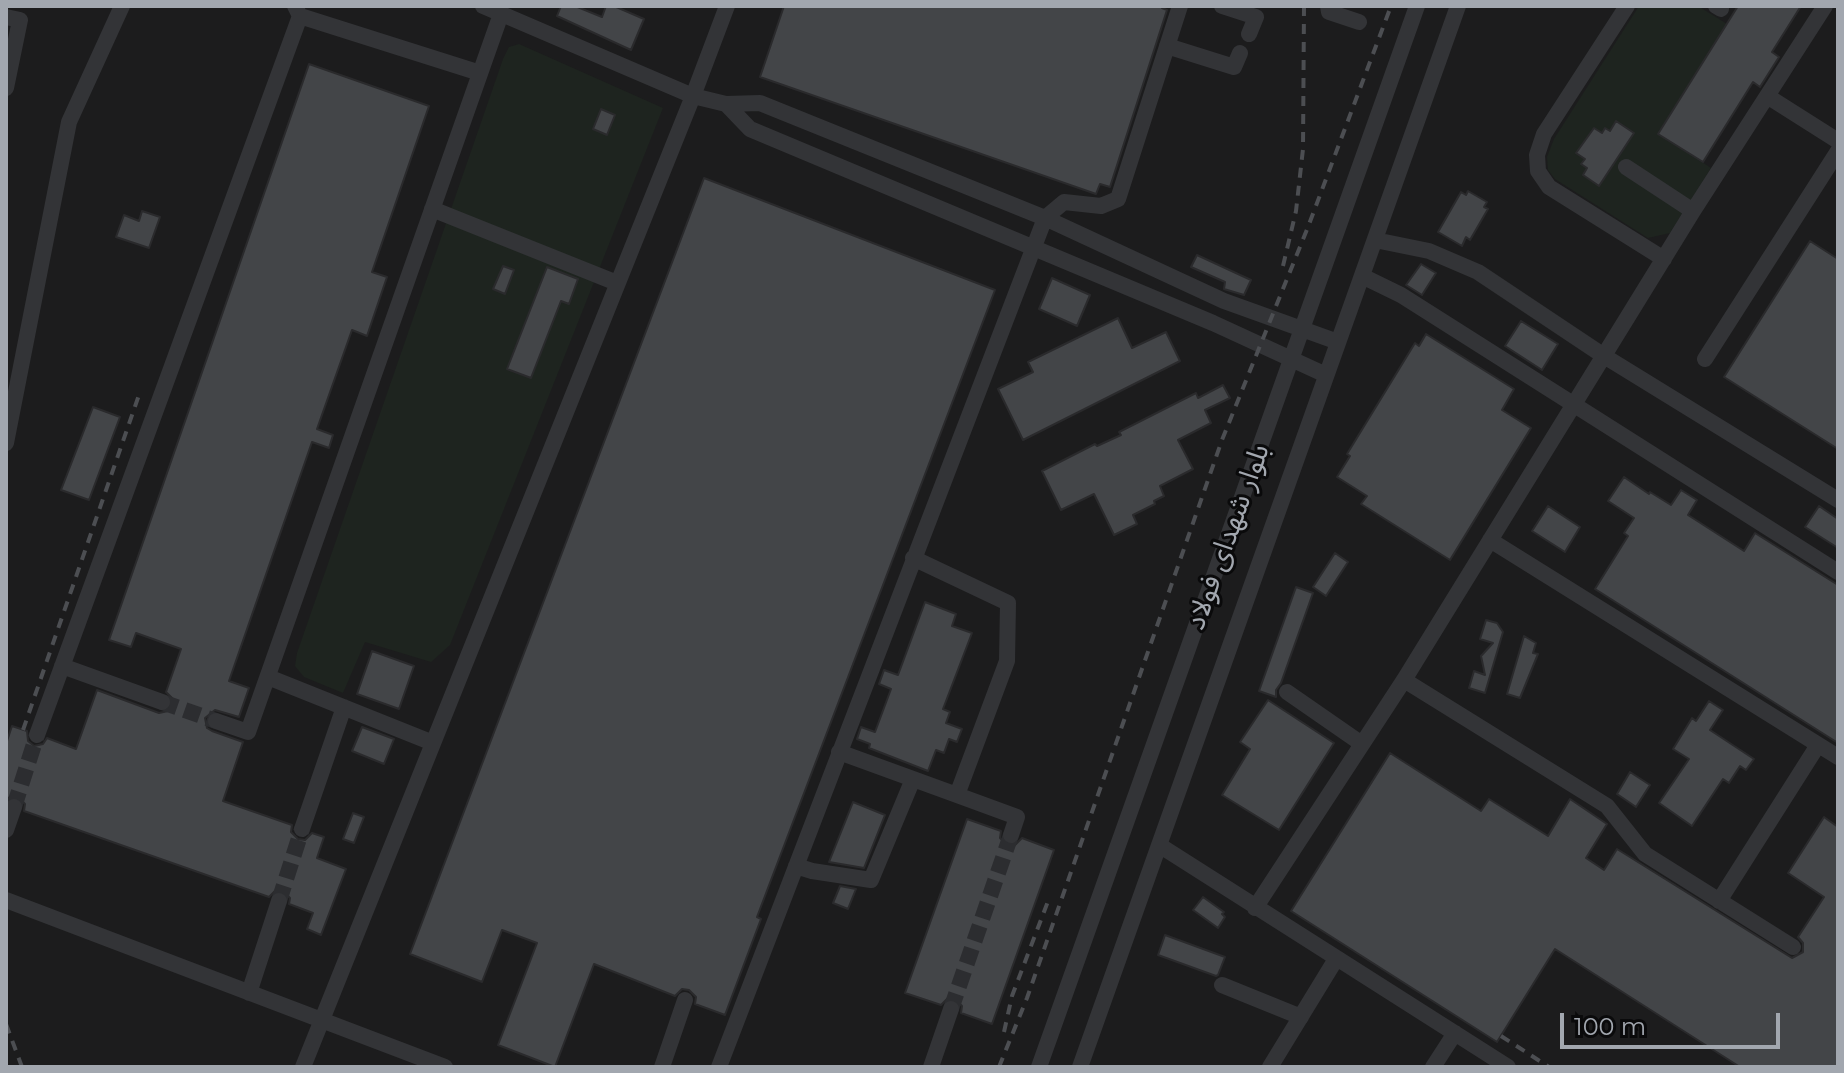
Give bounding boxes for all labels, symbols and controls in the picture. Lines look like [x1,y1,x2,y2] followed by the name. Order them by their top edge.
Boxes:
[1179,440,1277,634] street label: بلوار شهدای فولاد
[1564,997,1784,1047] scale bar
[1574,1012,1646,1041] text: 100 m

